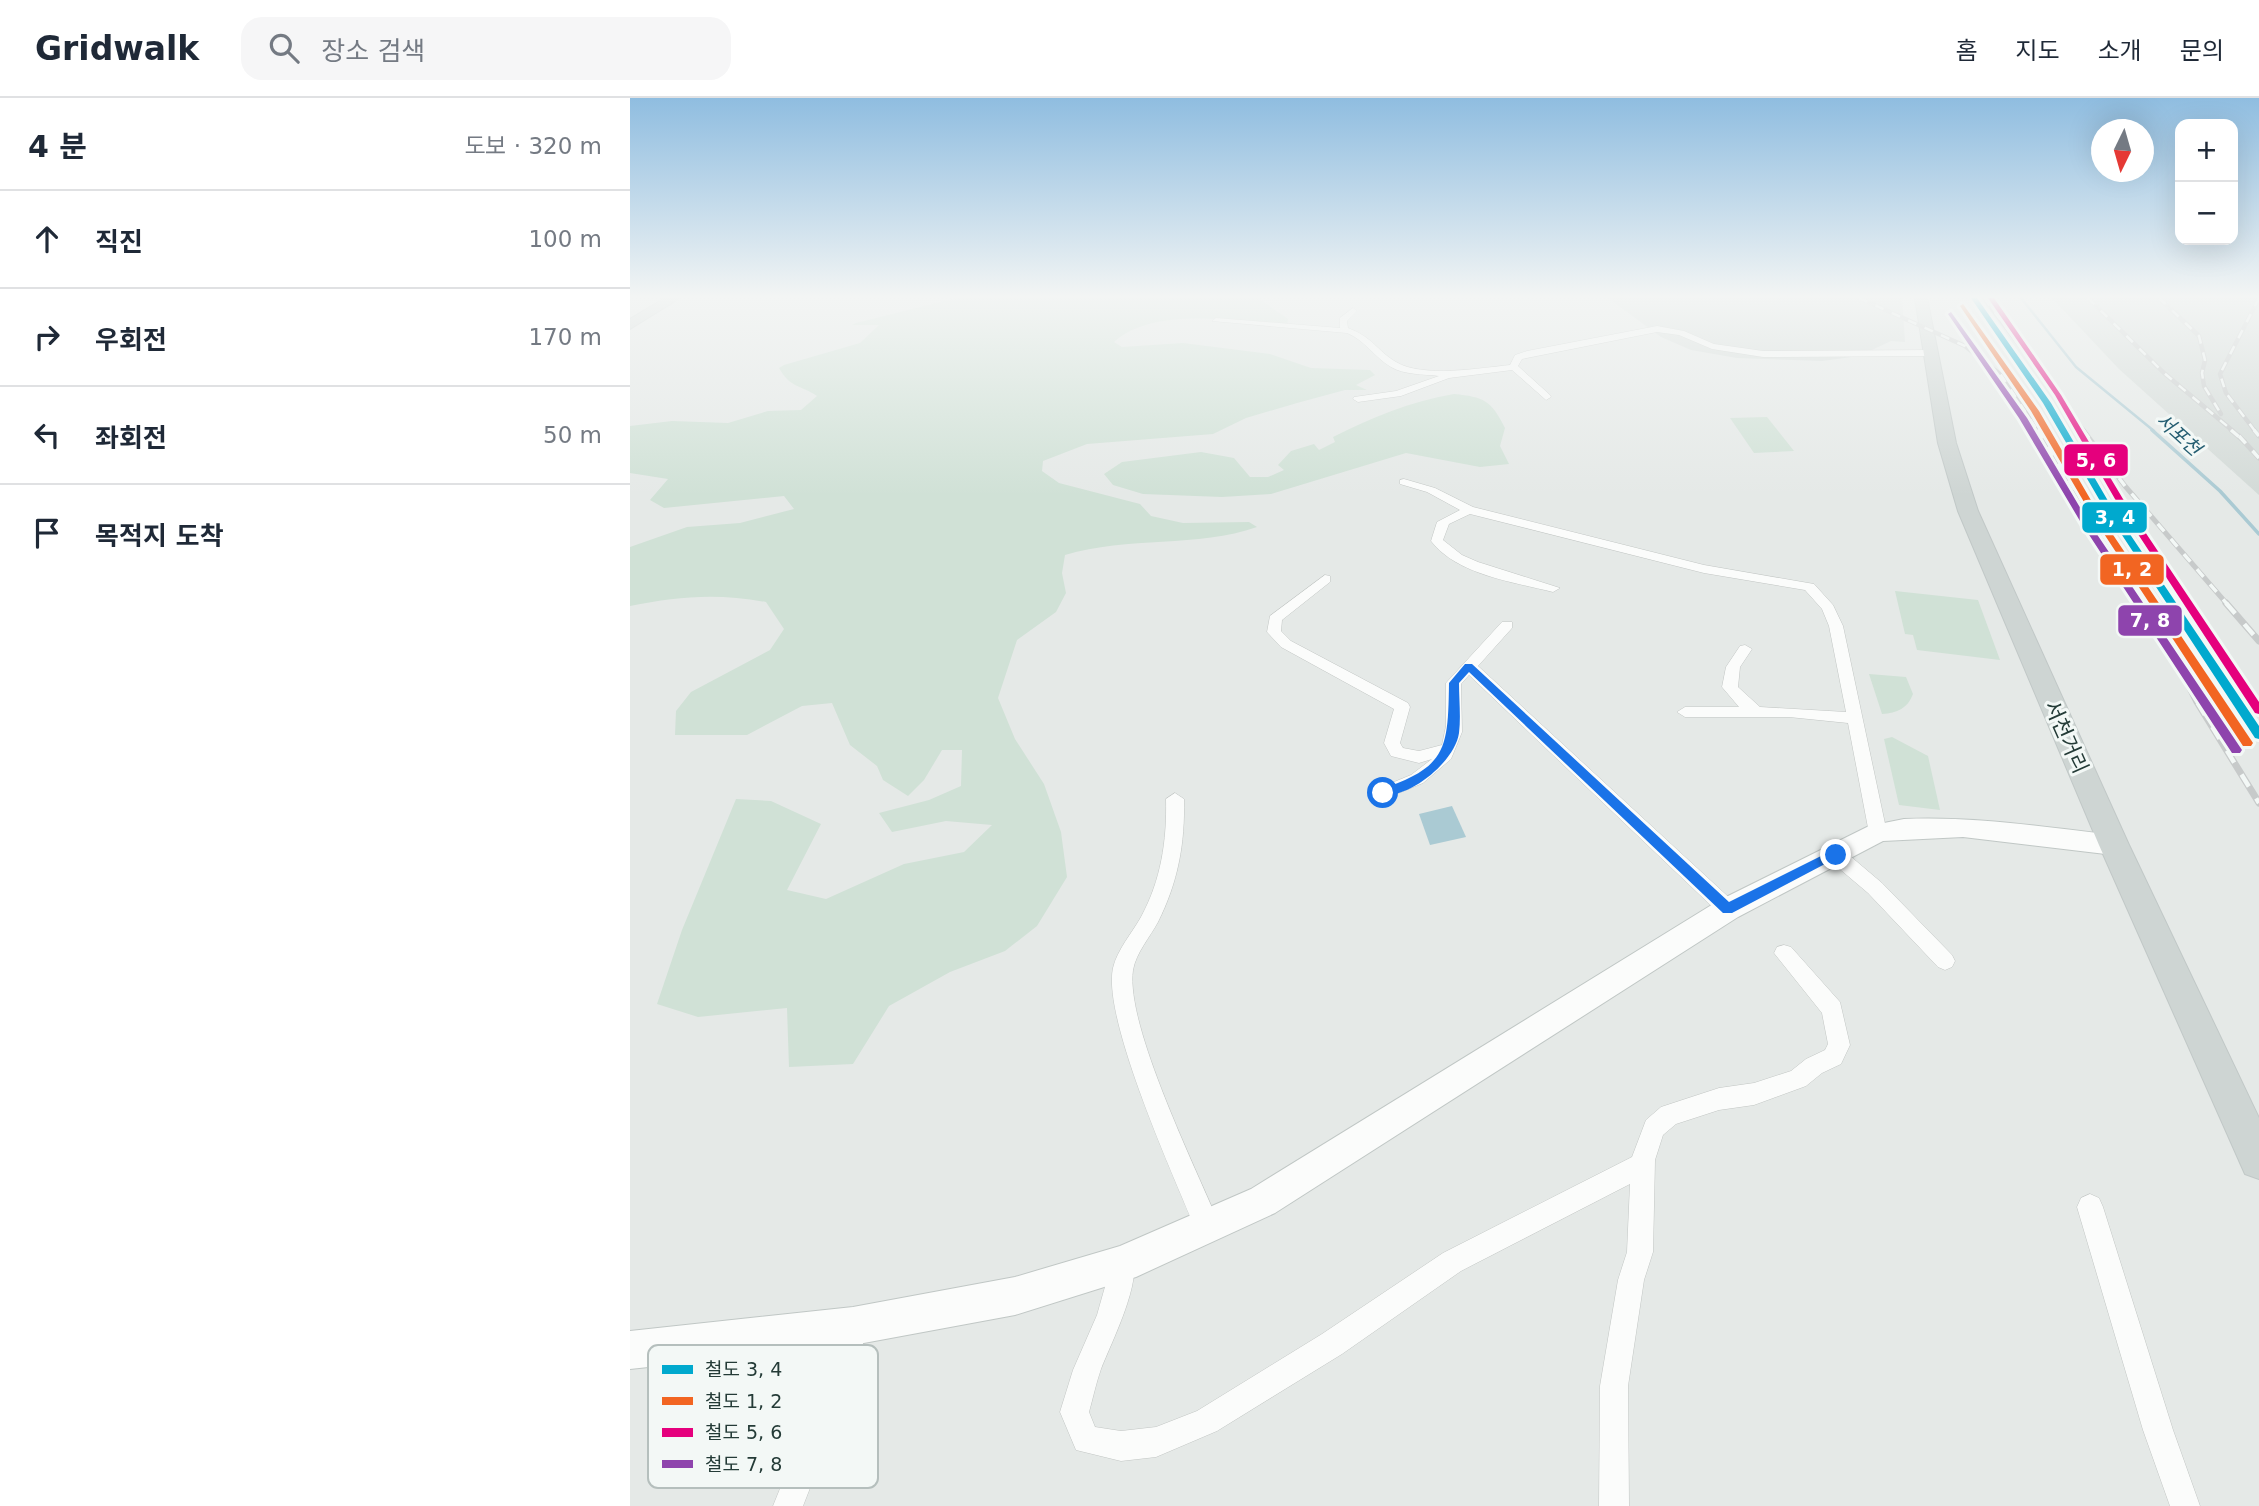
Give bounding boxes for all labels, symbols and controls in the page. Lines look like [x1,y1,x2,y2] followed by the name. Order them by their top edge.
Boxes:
[241,17,731,80] search box
[35,29,199,68] text: Gridwalk
[265,29,303,67] icon: search
[321,36,425,66] text: 장소 검색
[1955,37,1977,65] text: 홈
[2015,37,2060,65] text: 지도
[2098,37,2142,65] text: 소개
[2180,37,2224,65] text: 문의
[2091,119,2154,182] north arrow
[2175,119,2238,245] map controls
[2175,119,2238,182] button: +
[28,129,87,164] text: 4 분
[464,133,602,159] text: 도보 · 320 m
[2175,182,2238,245] button: −
[28,220,66,258] icon: ahead
[528,226,602,252] text: 100 m
[95,227,143,257] text: 직진
[28,318,66,356] icon: right
[528,324,602,350] text: 170 m
[95,325,167,355] text: 우회전
[2152,408,2207,461] water label: 서포천
[28,416,66,454] icon: left
[543,422,602,448] text: 50 m
[95,423,167,453] text: 좌회전
[2063,443,2129,477] line badge: 5, 6
[2076,449,2116,471] text: 5, 6
[2081,501,2148,534] line badge: 3, 4
[2095,506,2135,528] text: 3, 4
[28,514,66,552] icon: arrive
[95,521,224,551] text: 목적지 도착
[2099,553,2165,586] line badge: 1, 2
[2112,558,2152,580] text: 1, 2
[2117,604,2183,637] line badge: 7, 8
[2130,609,2170,631] text: 7, 8
[2039,697,2093,777] street label: 서천거리
[1367,777,1398,808] route start
[1820,839,1851,870] route end
[648,1345,878,1488] legend
[705,1358,782,1380] text: 철도 3, 4
[705,1390,782,1412] text: 철도 1, 2
[705,1421,782,1443] text: 철도 5, 6
[705,1453,782,1475] text: 철도 7, 8

